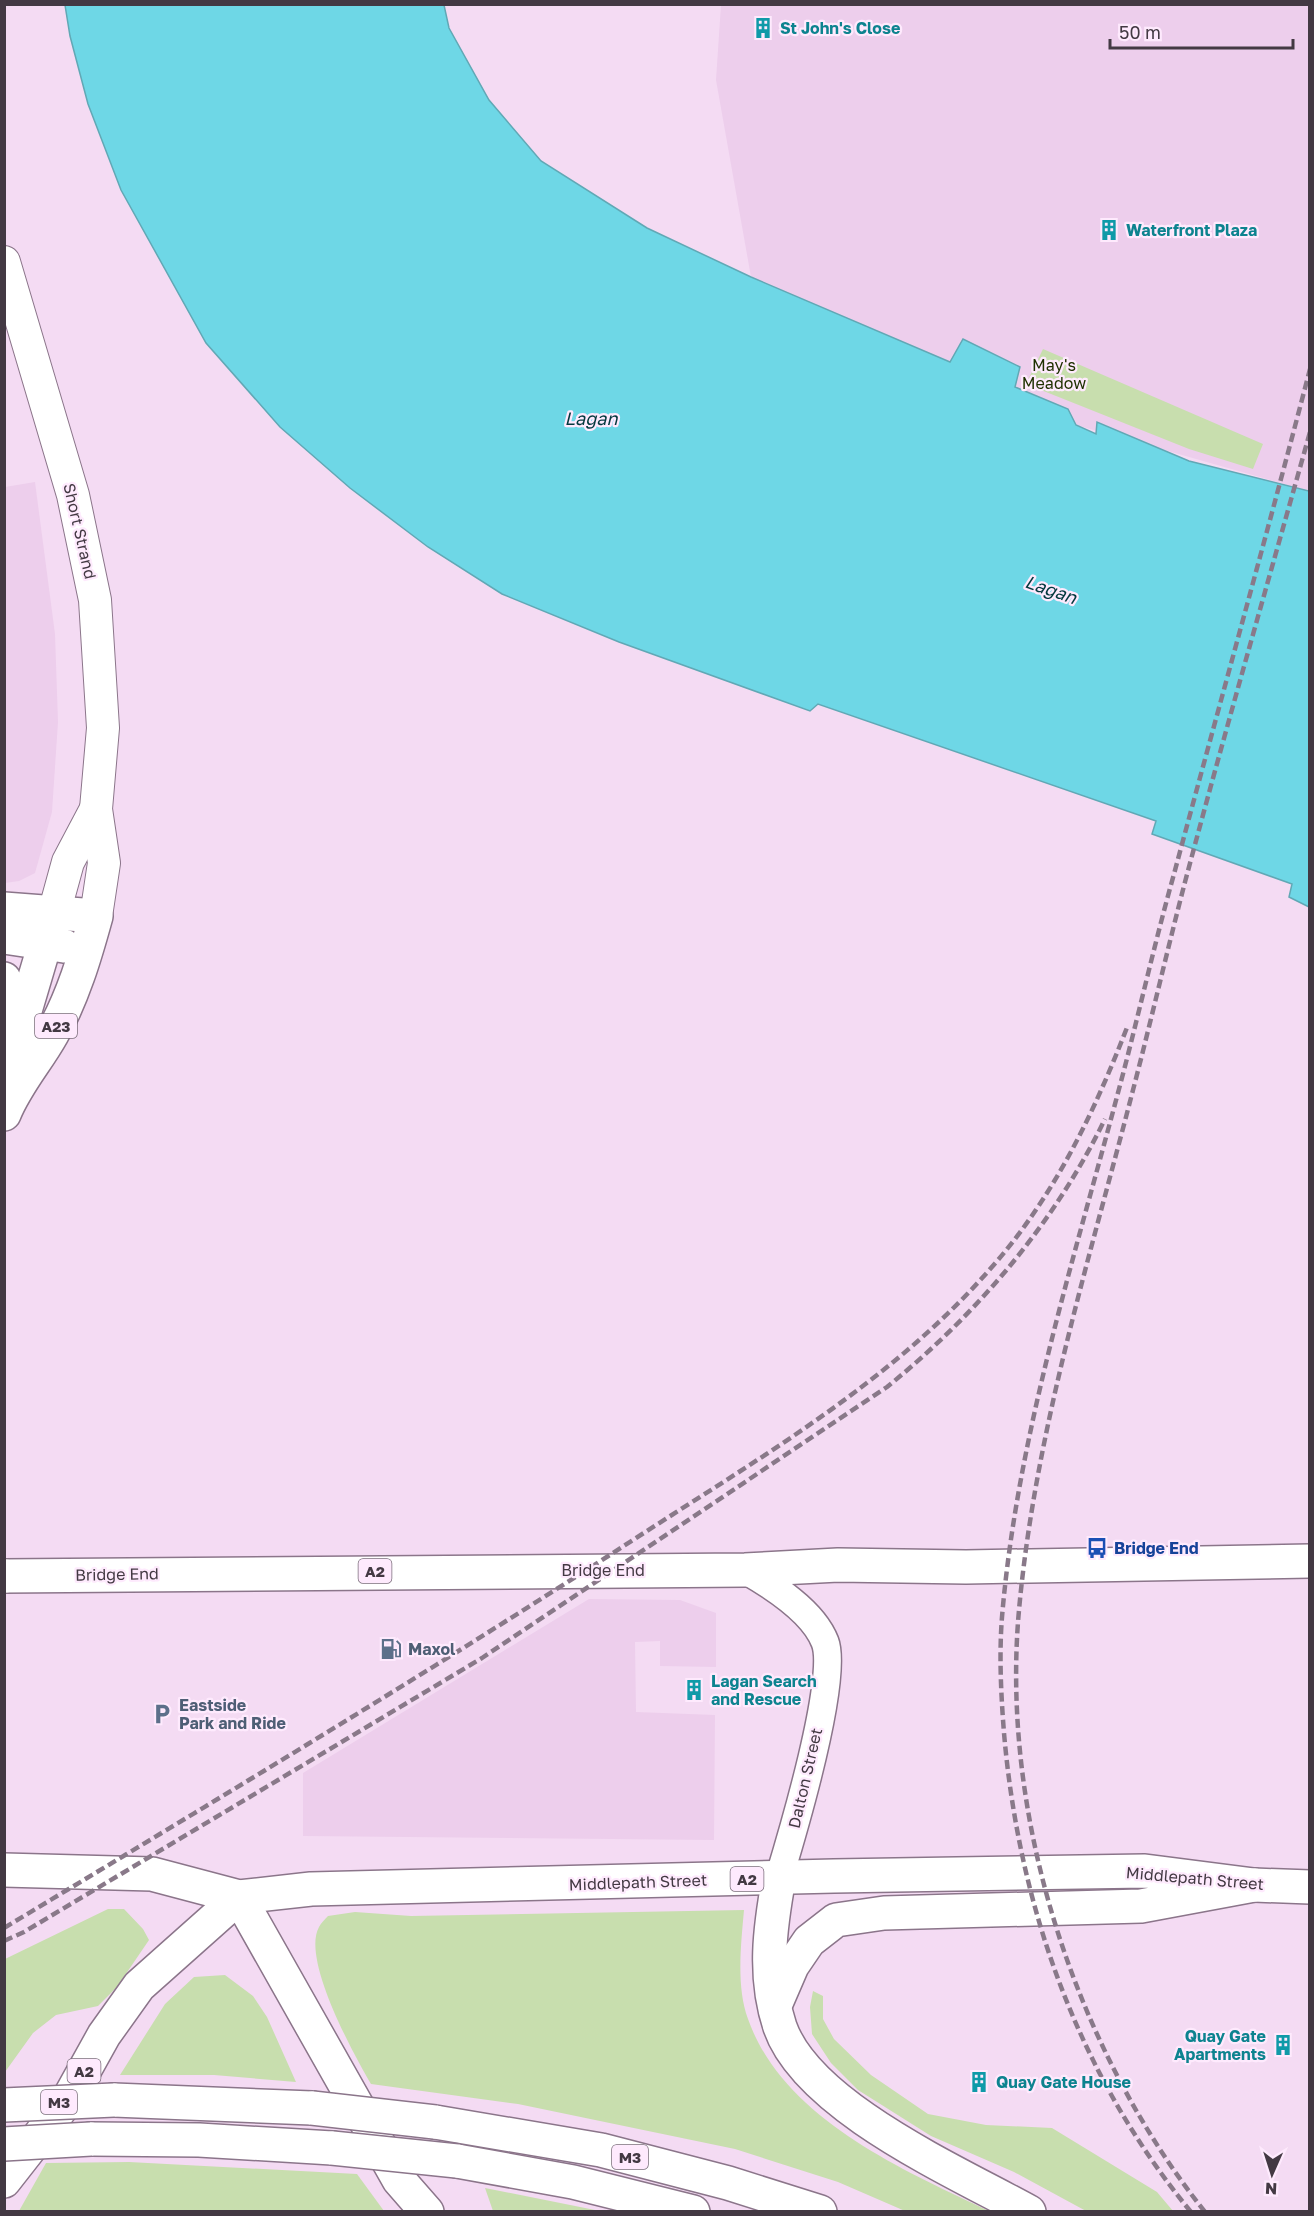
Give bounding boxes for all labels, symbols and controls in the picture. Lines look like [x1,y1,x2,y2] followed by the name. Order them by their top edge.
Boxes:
[1110,12,1293,50] scale bar
[751,16,775,40] building icon: St John's Close
[780,18,900,38] place label: St John's Close
[1119,21,1161,43] text: 50 m
[1097,218,1121,242] building icon: Waterfront Plaza
[1126,220,1257,240] place label: Waterfront Plaza
[1022,355,1086,393] park label: May's Meadow
[565,407,618,429] water label: Lagan
[59,481,101,581] street label: Short Strand
[1022,570,1080,608] water label: Lagan
[35,1014,77,1038] road number: A23
[1085,1536,1109,1560] bus stop icon: Bridge End
[1114,1538,1199,1558] place label: Bridge End
[358,1559,392,1583] road number: A2
[561,1560,645,1580] street label: Bridge End
[75,1563,159,1585] street label: Bridge End
[379,1637,403,1661] fuel station icon: Maxol
[408,1639,456,1659] place label: Maxol
[711,1671,817,1709] place label: Lagan Search and Rescue
[682,1678,706,1702] building icon: Lagan Search and Rescue
[179,1695,286,1733] place label: Eastside Park and Ride
[150,1702,174,1726] parking icon: Eastside Park and Ride
[784,1726,826,1830] street label: Dalton Street
[1125,1862,1265,1894] street label: Middlepath Street
[730,1867,764,1891] road number: A2
[569,1870,707,1894] street label: Middlepath Street
[1174,2026,1266,2064] place label: Quay Gate Apartments
[1271,2033,1295,2057] building icon: Quay Gate Apartments
[68,2059,100,2083] road number: A2
[967,2070,991,2094] building icon: Quay Gate House
[996,2072,1131,2092] place label: Quay Gate House
[41,2090,77,2114] road number: M3
[1242,2144,1302,2204] north arrow
[612,2145,648,2169] road number: M3
[1265,2179,1278,2199] text: N

